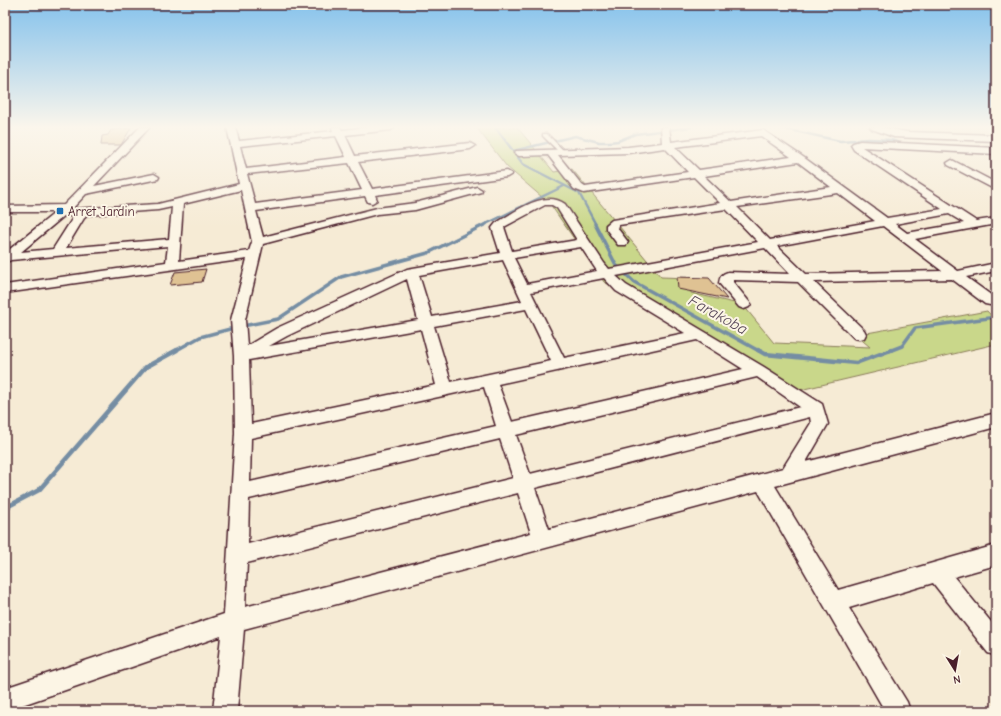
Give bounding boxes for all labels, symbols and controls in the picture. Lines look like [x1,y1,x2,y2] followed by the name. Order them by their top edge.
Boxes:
[68,204,135,219] place label: Arret Jardin
[55,206,65,216] marker: Arret Jardin
[685,291,751,339] water label: Farakoba
[935,650,975,690] north arrow
[952,672,962,686] text: N

